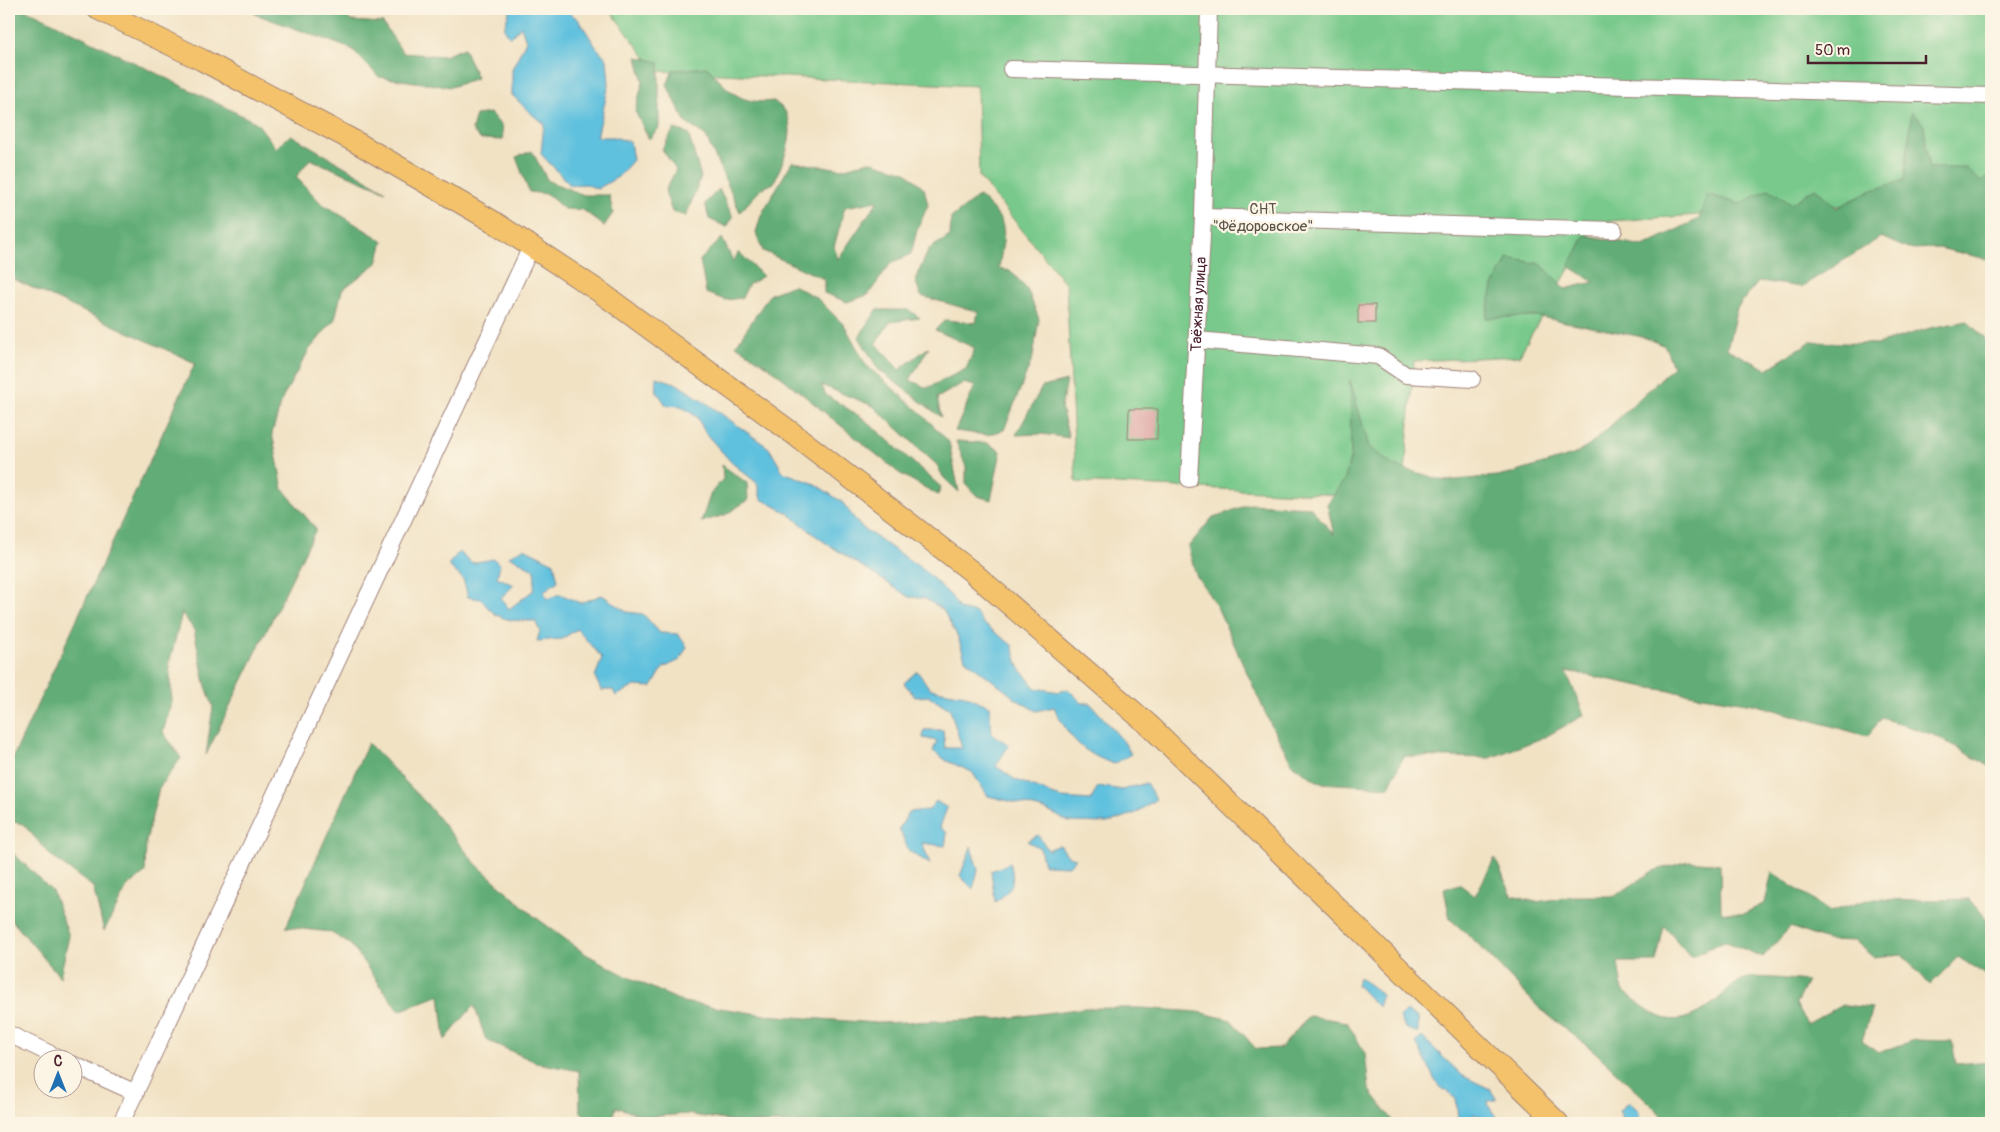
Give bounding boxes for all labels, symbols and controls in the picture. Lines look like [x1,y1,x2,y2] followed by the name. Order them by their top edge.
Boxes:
[1808,32,1925,64] scale bar
[1815,41,1850,60] text: 50 m
[1213,200,1313,236] park label: СНТ "Фёдоровское"
[1187,256,1211,352] street label: Таёжная улица
[32,1050,82,1100] north arrow
[54,1053,63,1070] text: С

